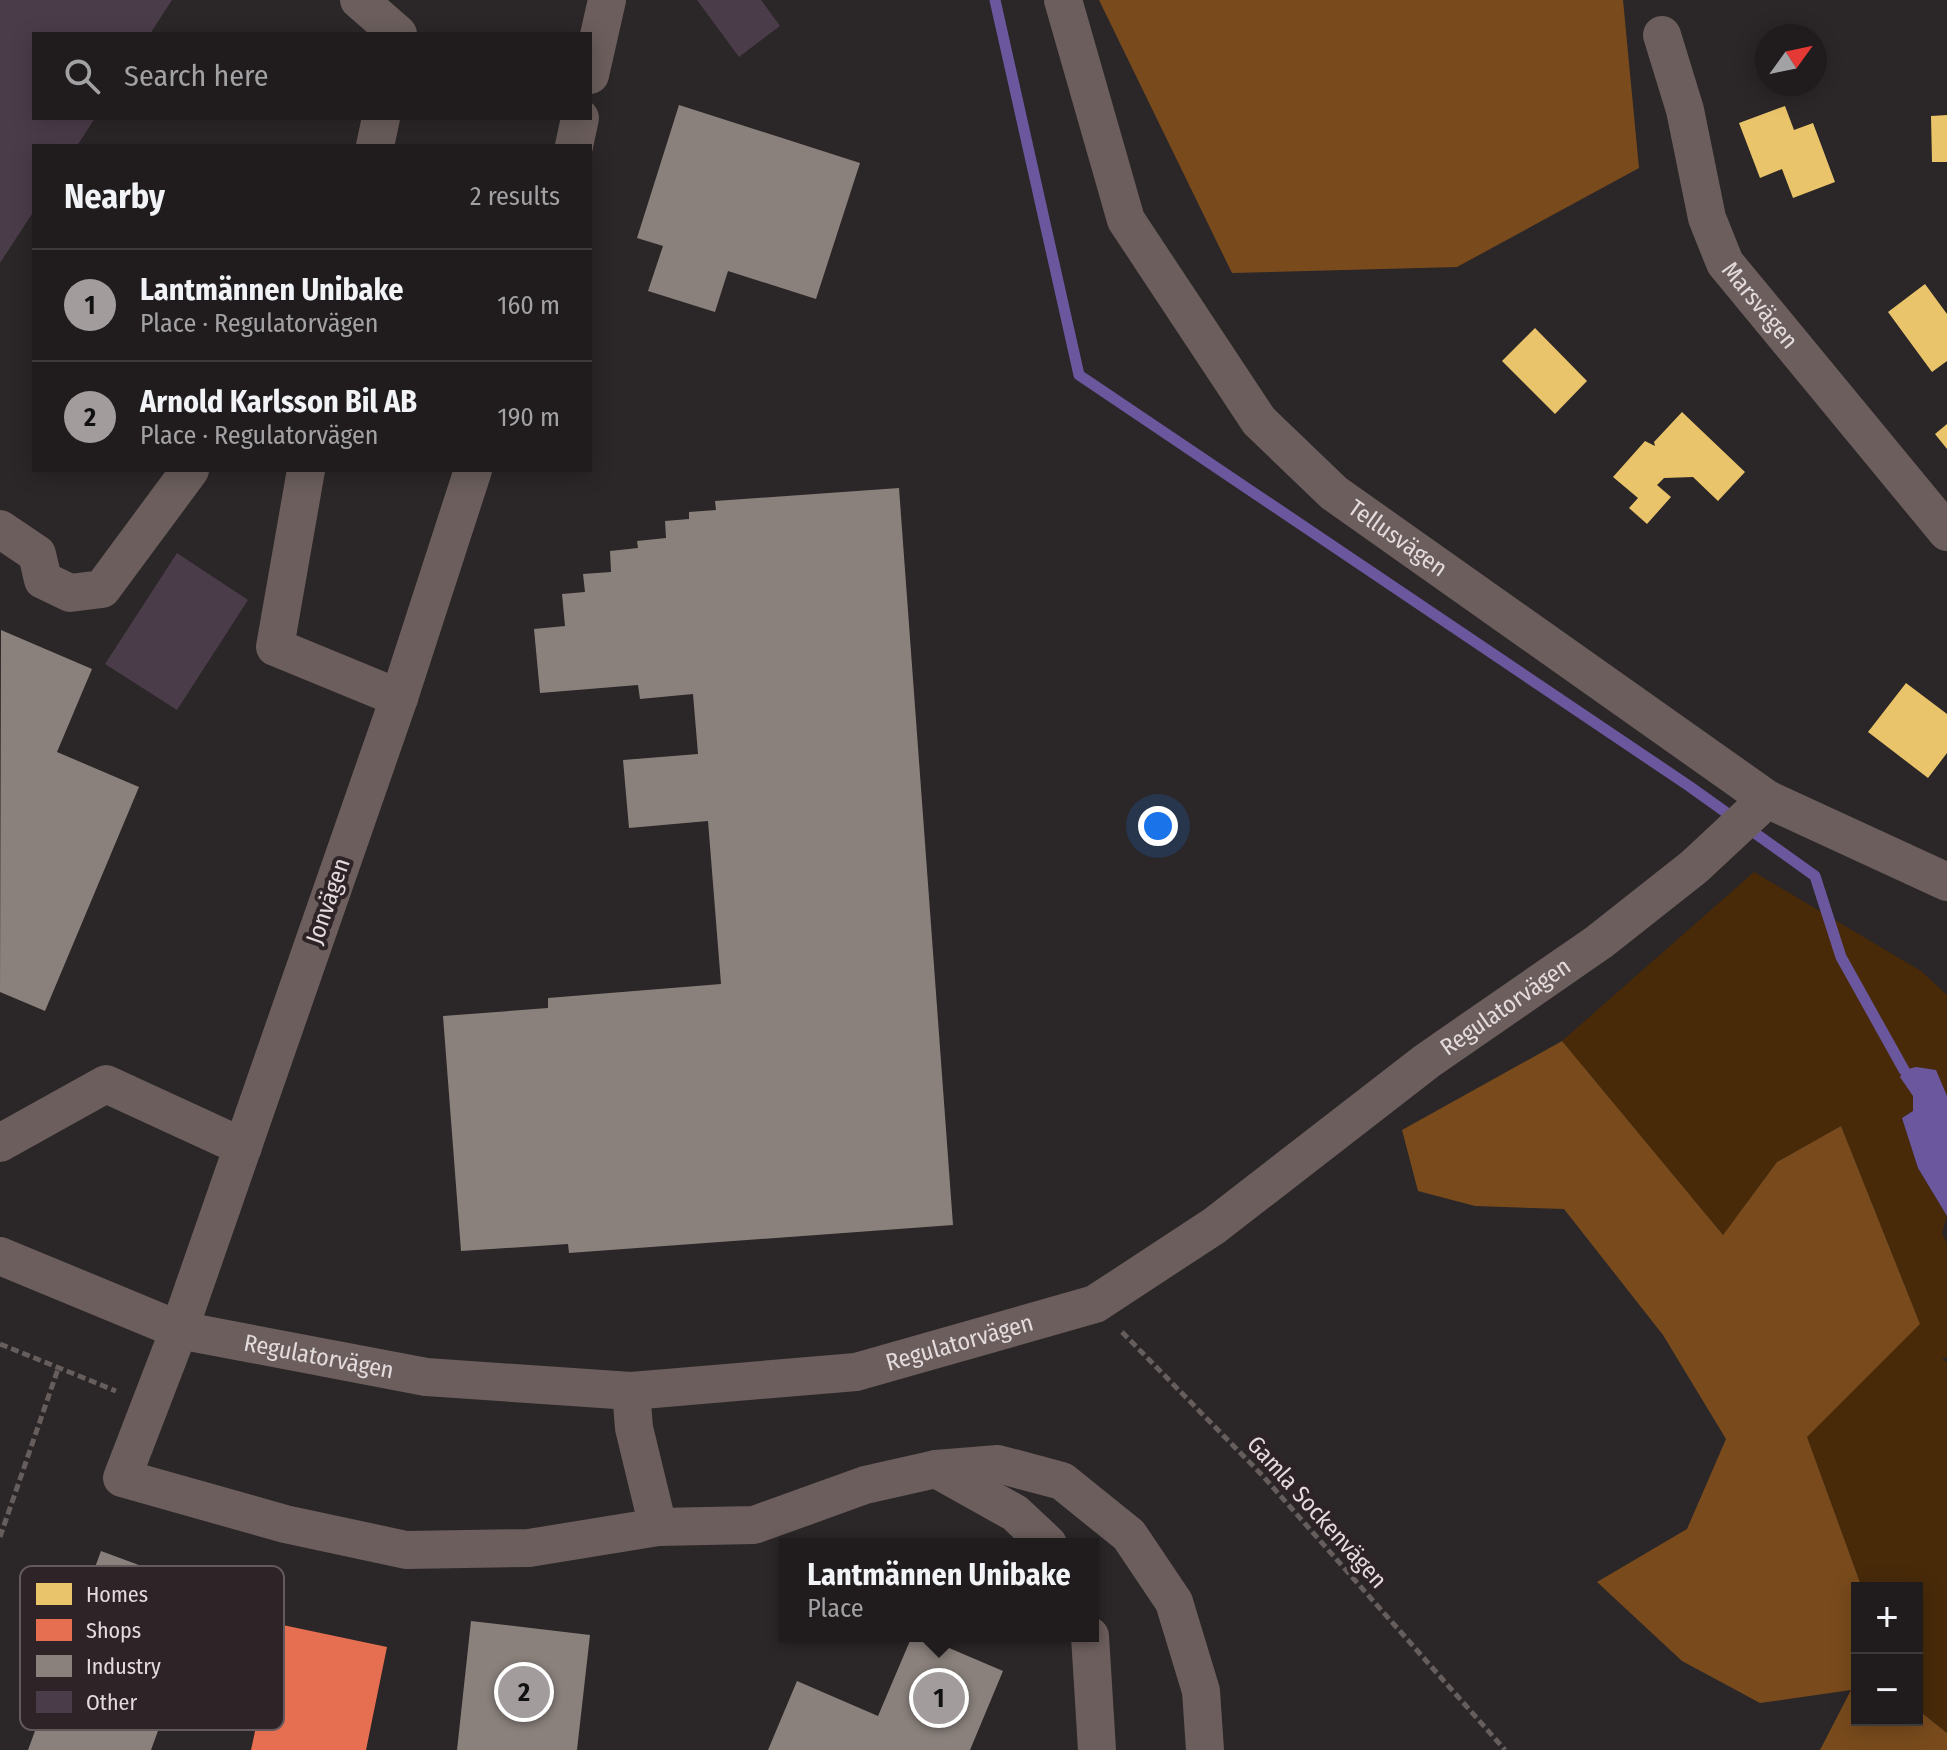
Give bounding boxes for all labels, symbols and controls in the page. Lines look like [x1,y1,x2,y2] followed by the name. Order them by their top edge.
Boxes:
[1755,24,1827,96] north arrow
[32,32,592,120] search box
[60,54,104,98] icon: search
[124,58,269,94] text: Search here
[64,176,165,217] text: Nearby
[470,181,560,212] text: 2 results
[1716,256,1804,354] street label: Marsvägen
[140,272,404,308] text: Lantmännen Unibake
[85,290,96,321] text: 1
[497,290,560,321] text: 160 m
[140,308,379,339] text: Place · Regulatorvägen
[140,384,417,420] text: Arnold Karlsson Bil AB
[84,402,96,433] text: 2
[498,402,560,433] text: 190 m
[140,420,379,451] text: Place · Regulatorvägen
[1343,494,1453,582] street label: Tellusvägen
[1138,806,1178,846] your location
[300,854,356,948] street label: Jonvägen
[1435,952,1576,1061] street label: Regulatorvägen
[883,1308,1036,1377] street label: Regulatorvägen
[242,1329,396,1385] street label: Regulatorvägen
[1241,1430,1393,1594] street label: Gamla Sockenvägen
[779,1538,1099,1642] popup
[807,1557,1071,1593] text: Lantmännen Unibake
[20,1566,284,1730] legend
[86,1581,148,1608] text: Homes
[1851,1582,1923,1726] map controls
[1851,1582,1923,1654] button: +
[807,1593,864,1624] text: Place
[86,1617,141,1644] text: Shops
[86,1653,161,1680] text: Industry
[1851,1654,1923,1726] button: −
[498,1662,550,1722] pin: 2
[913,1668,965,1728] pin: 1
[86,1689,137,1716] text: Other

